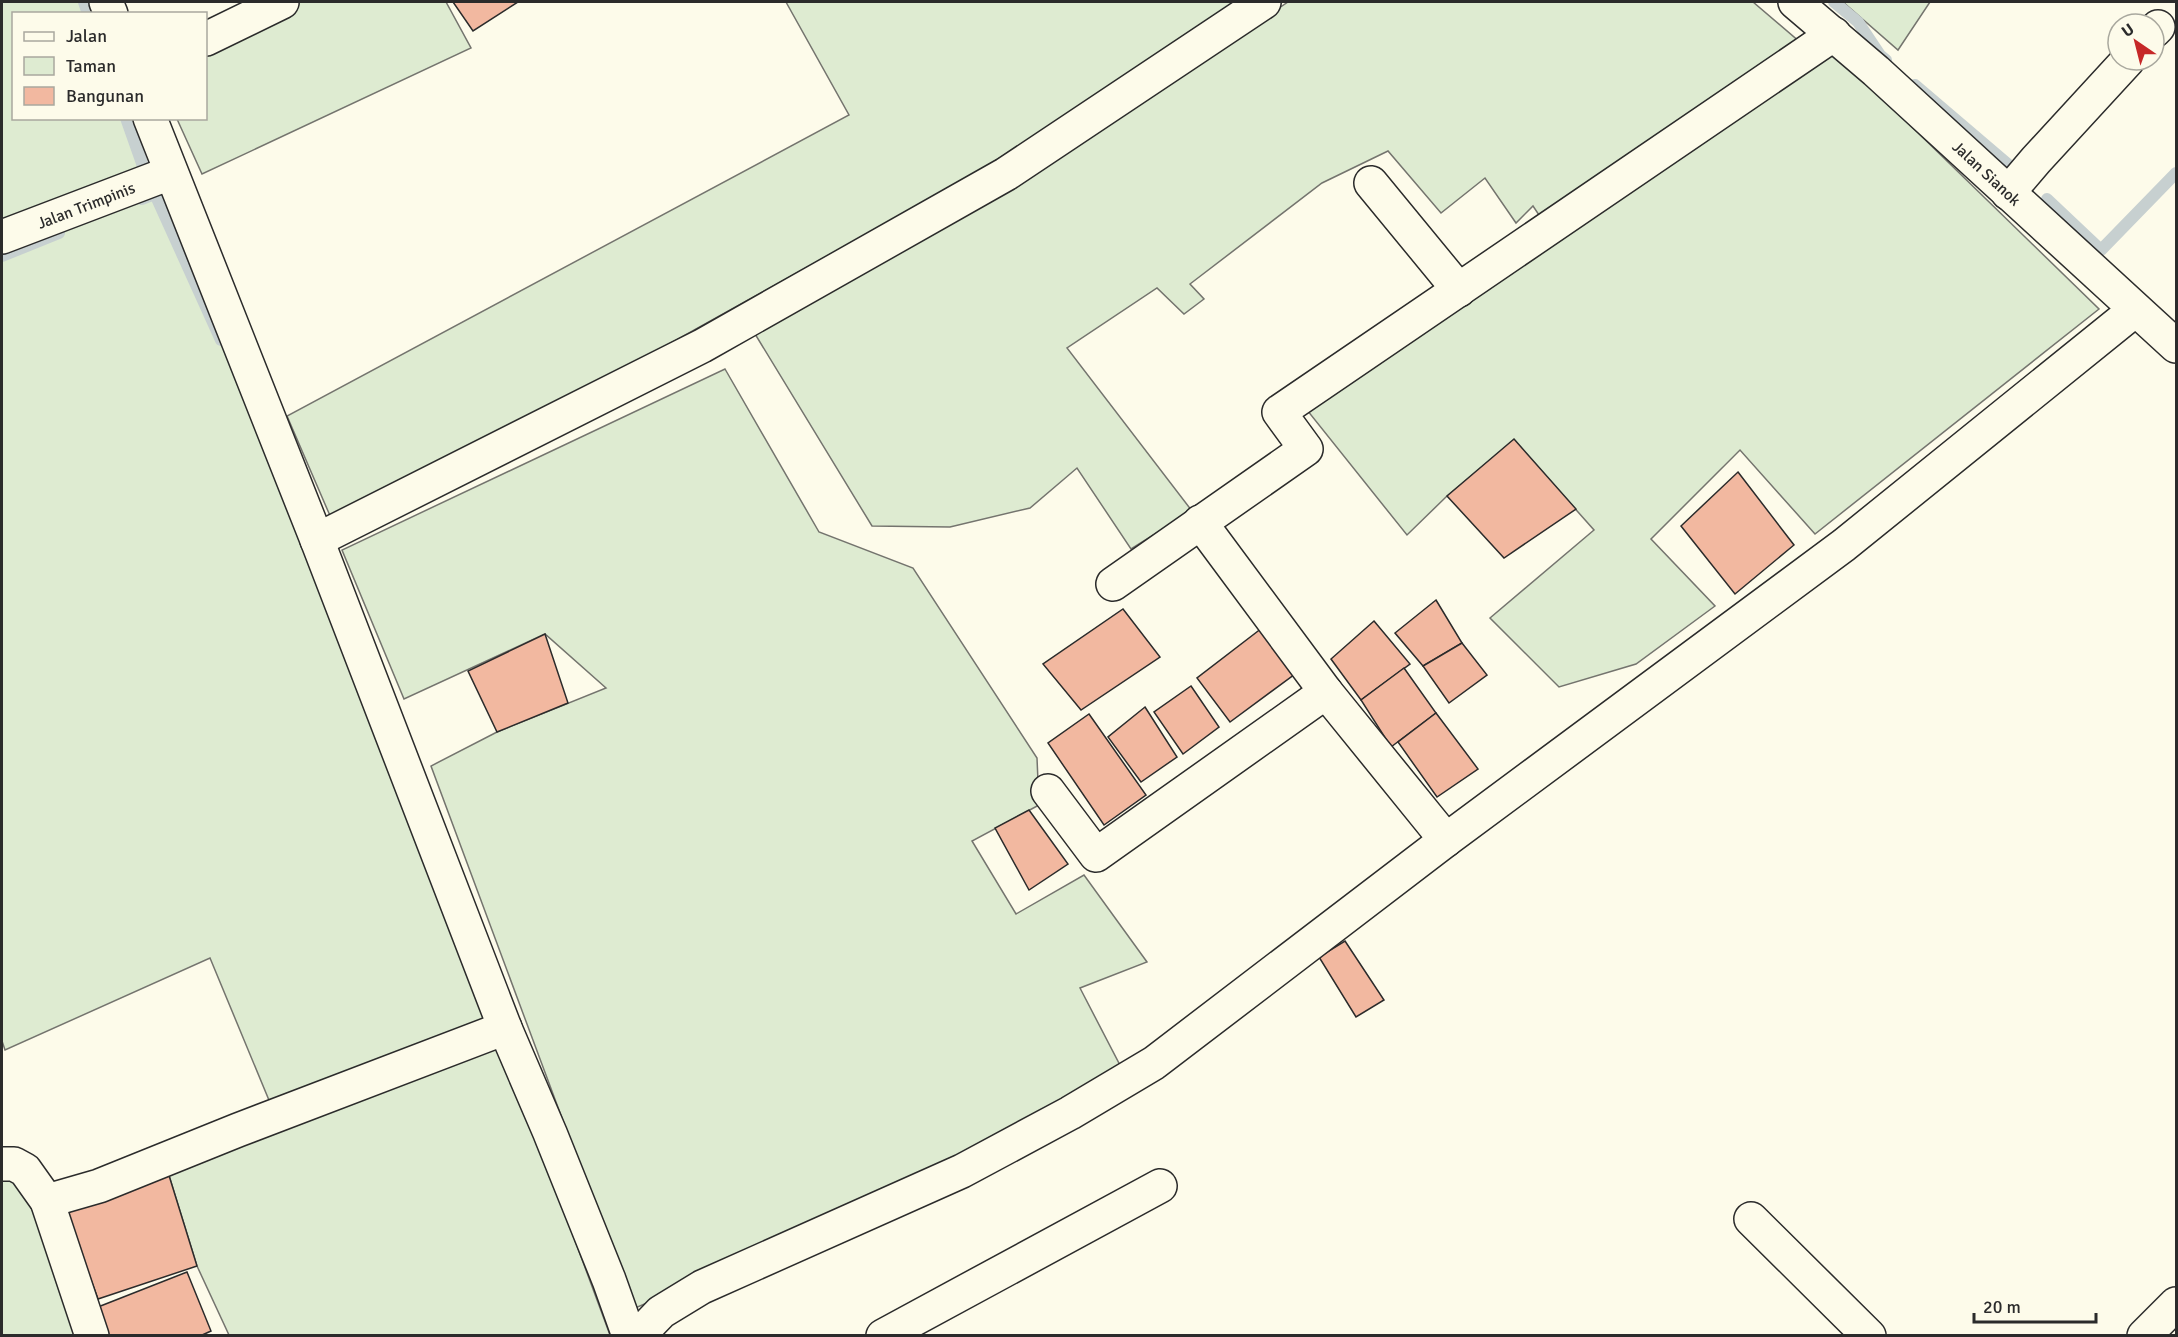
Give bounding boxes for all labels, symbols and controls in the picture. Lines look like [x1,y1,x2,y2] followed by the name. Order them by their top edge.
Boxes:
[12,12,207,120] legend
[2106,12,2166,72] north arrow
[2118,19,2138,42] text: U
[66,25,107,47] text: Jalan
[66,55,116,77] text: Taman
[66,85,144,107] text: Bangunan
[1948,137,2025,210] street label: Jalan Sianok
[35,178,138,234] street label: Jalan Trimpinis
[1974,1286,2096,1324] scale bar
[1983,1296,2021,1318] text: 20 m

